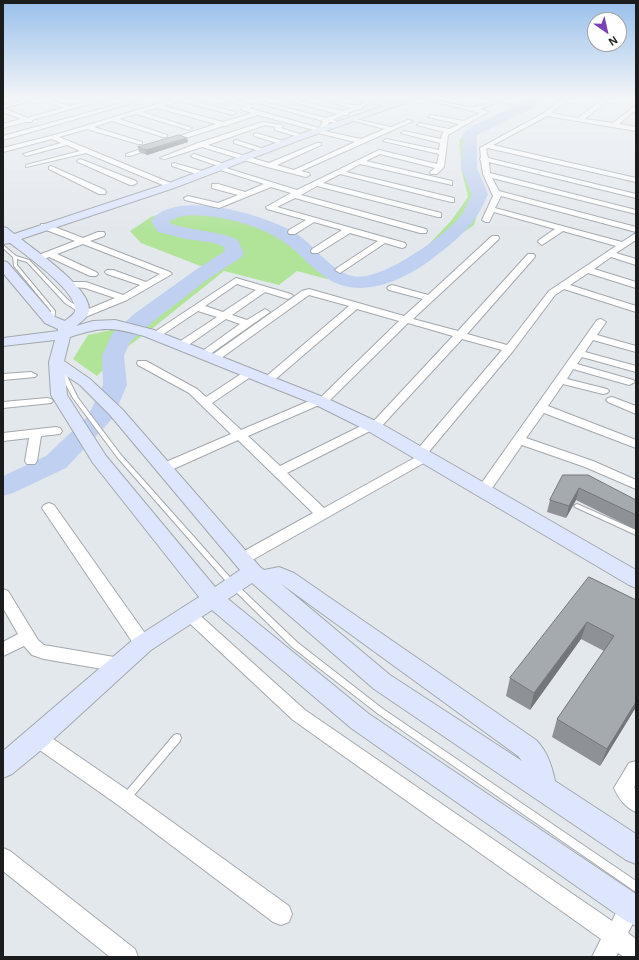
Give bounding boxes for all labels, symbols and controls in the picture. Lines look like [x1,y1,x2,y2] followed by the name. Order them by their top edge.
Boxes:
[587,12,627,52] north arrow
[607,34,620,48] text: N

